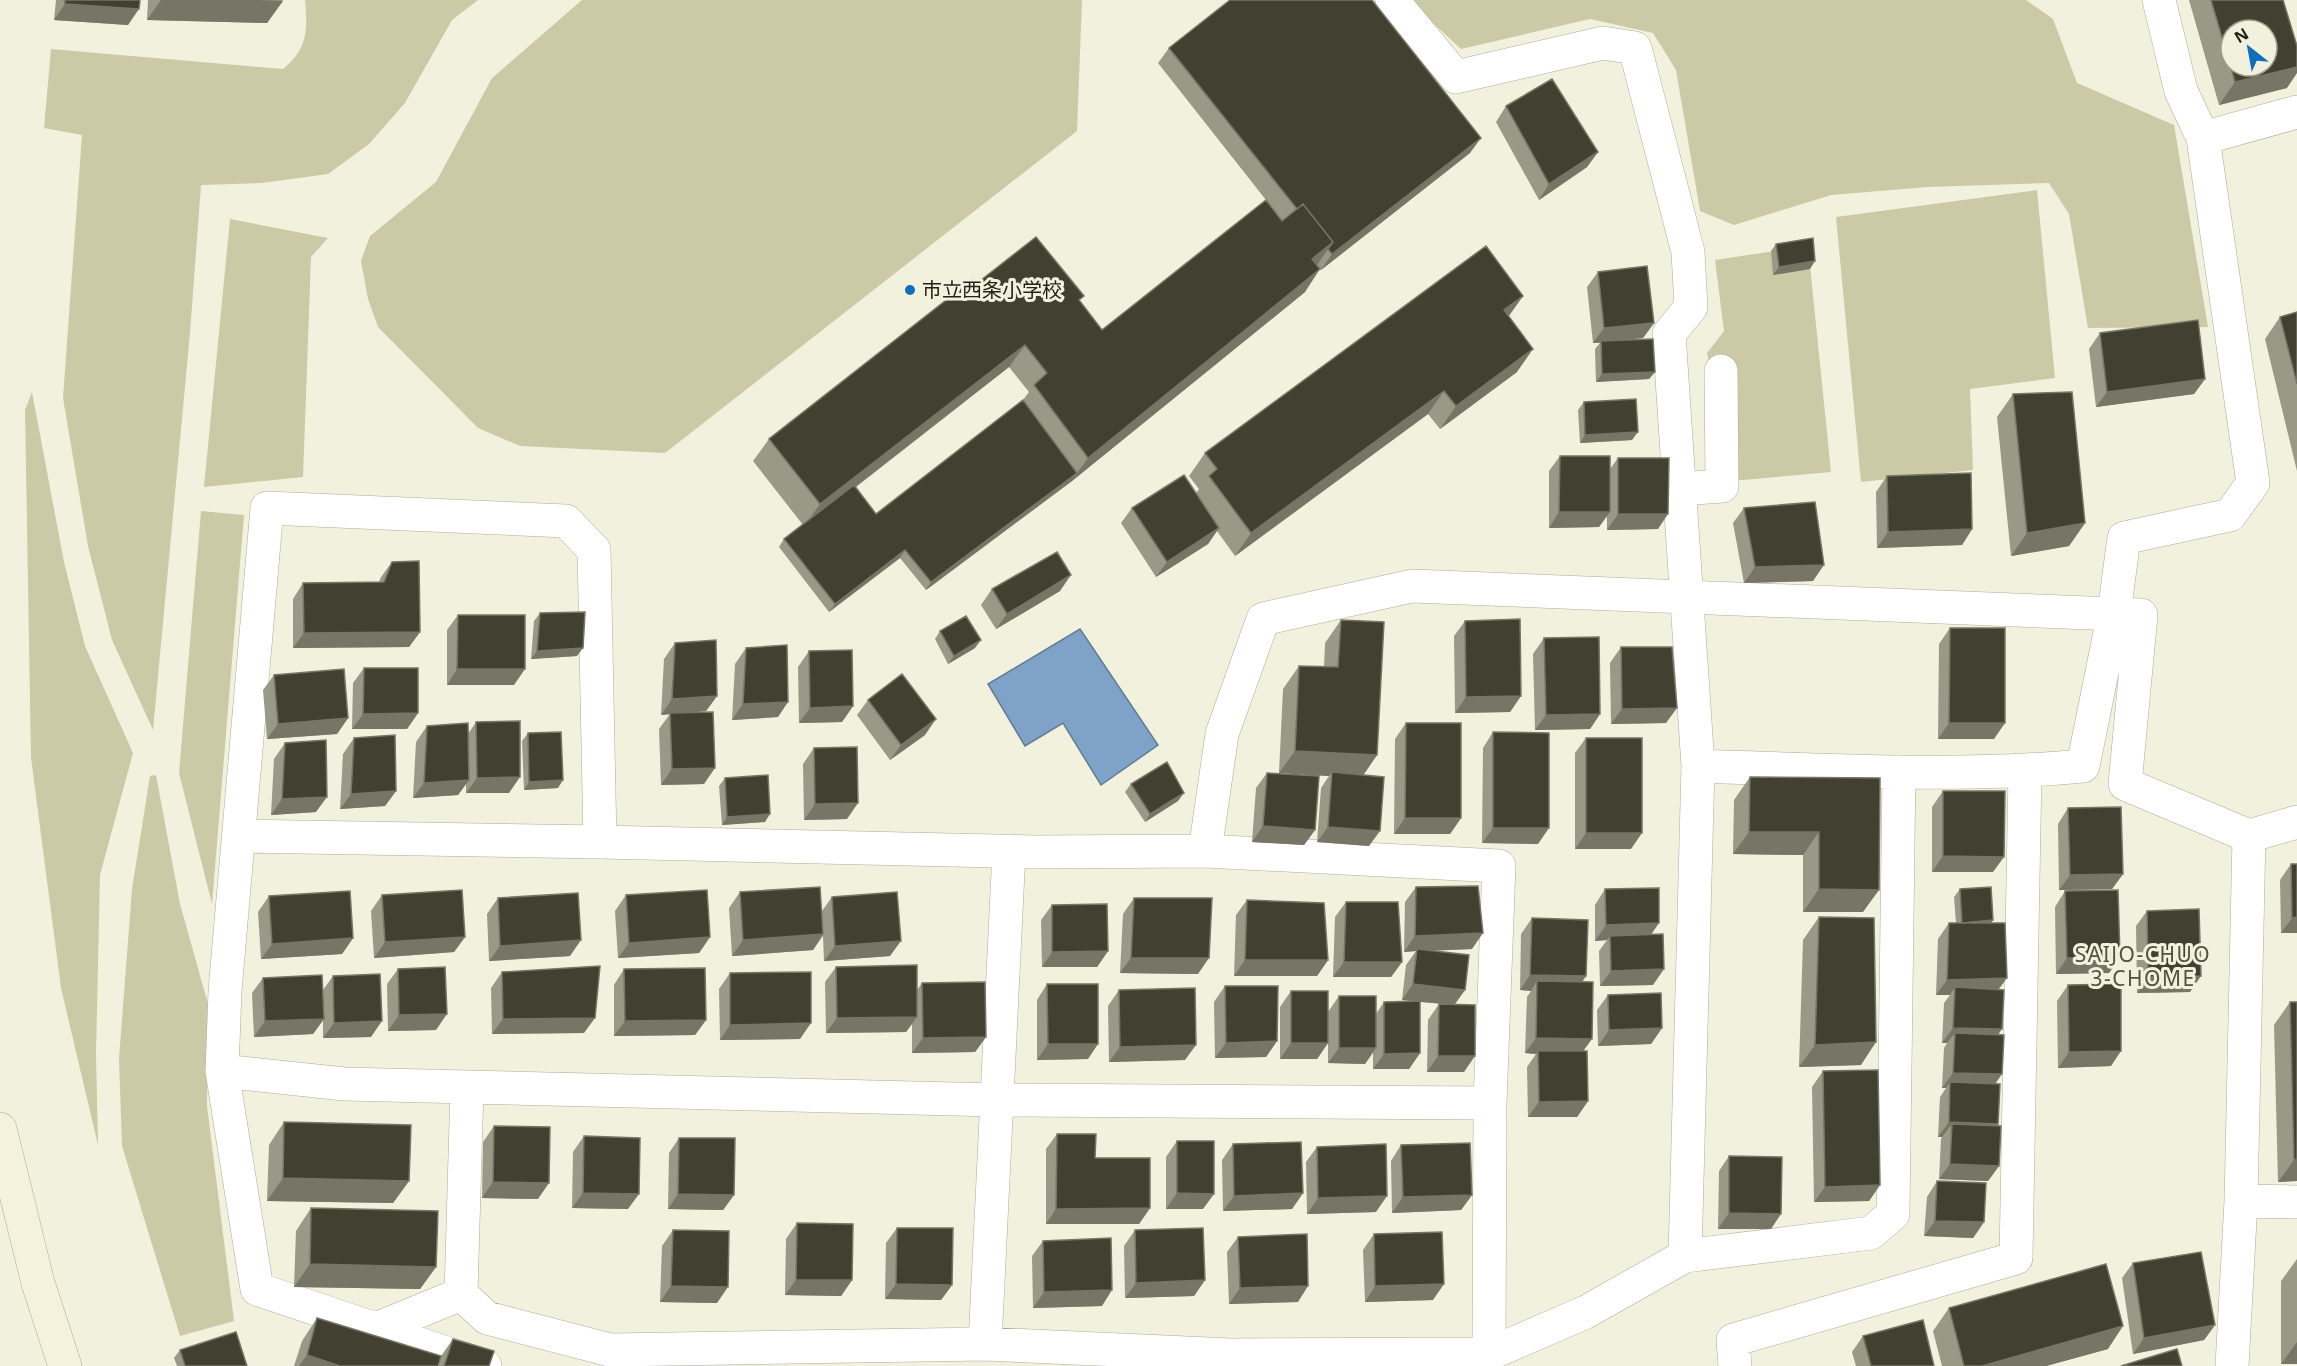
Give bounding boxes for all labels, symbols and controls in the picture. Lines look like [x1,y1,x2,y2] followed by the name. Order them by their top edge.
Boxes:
[2219,18,2279,78] north arrow
[2230,22,2253,48] text: N
[922,276,1062,303] place label: 市立西条小学校
[903,283,917,297] marker: 市立西条小学校
[2075,940,2211,992] district label: SAIJO-CHUO 3-CHOME

